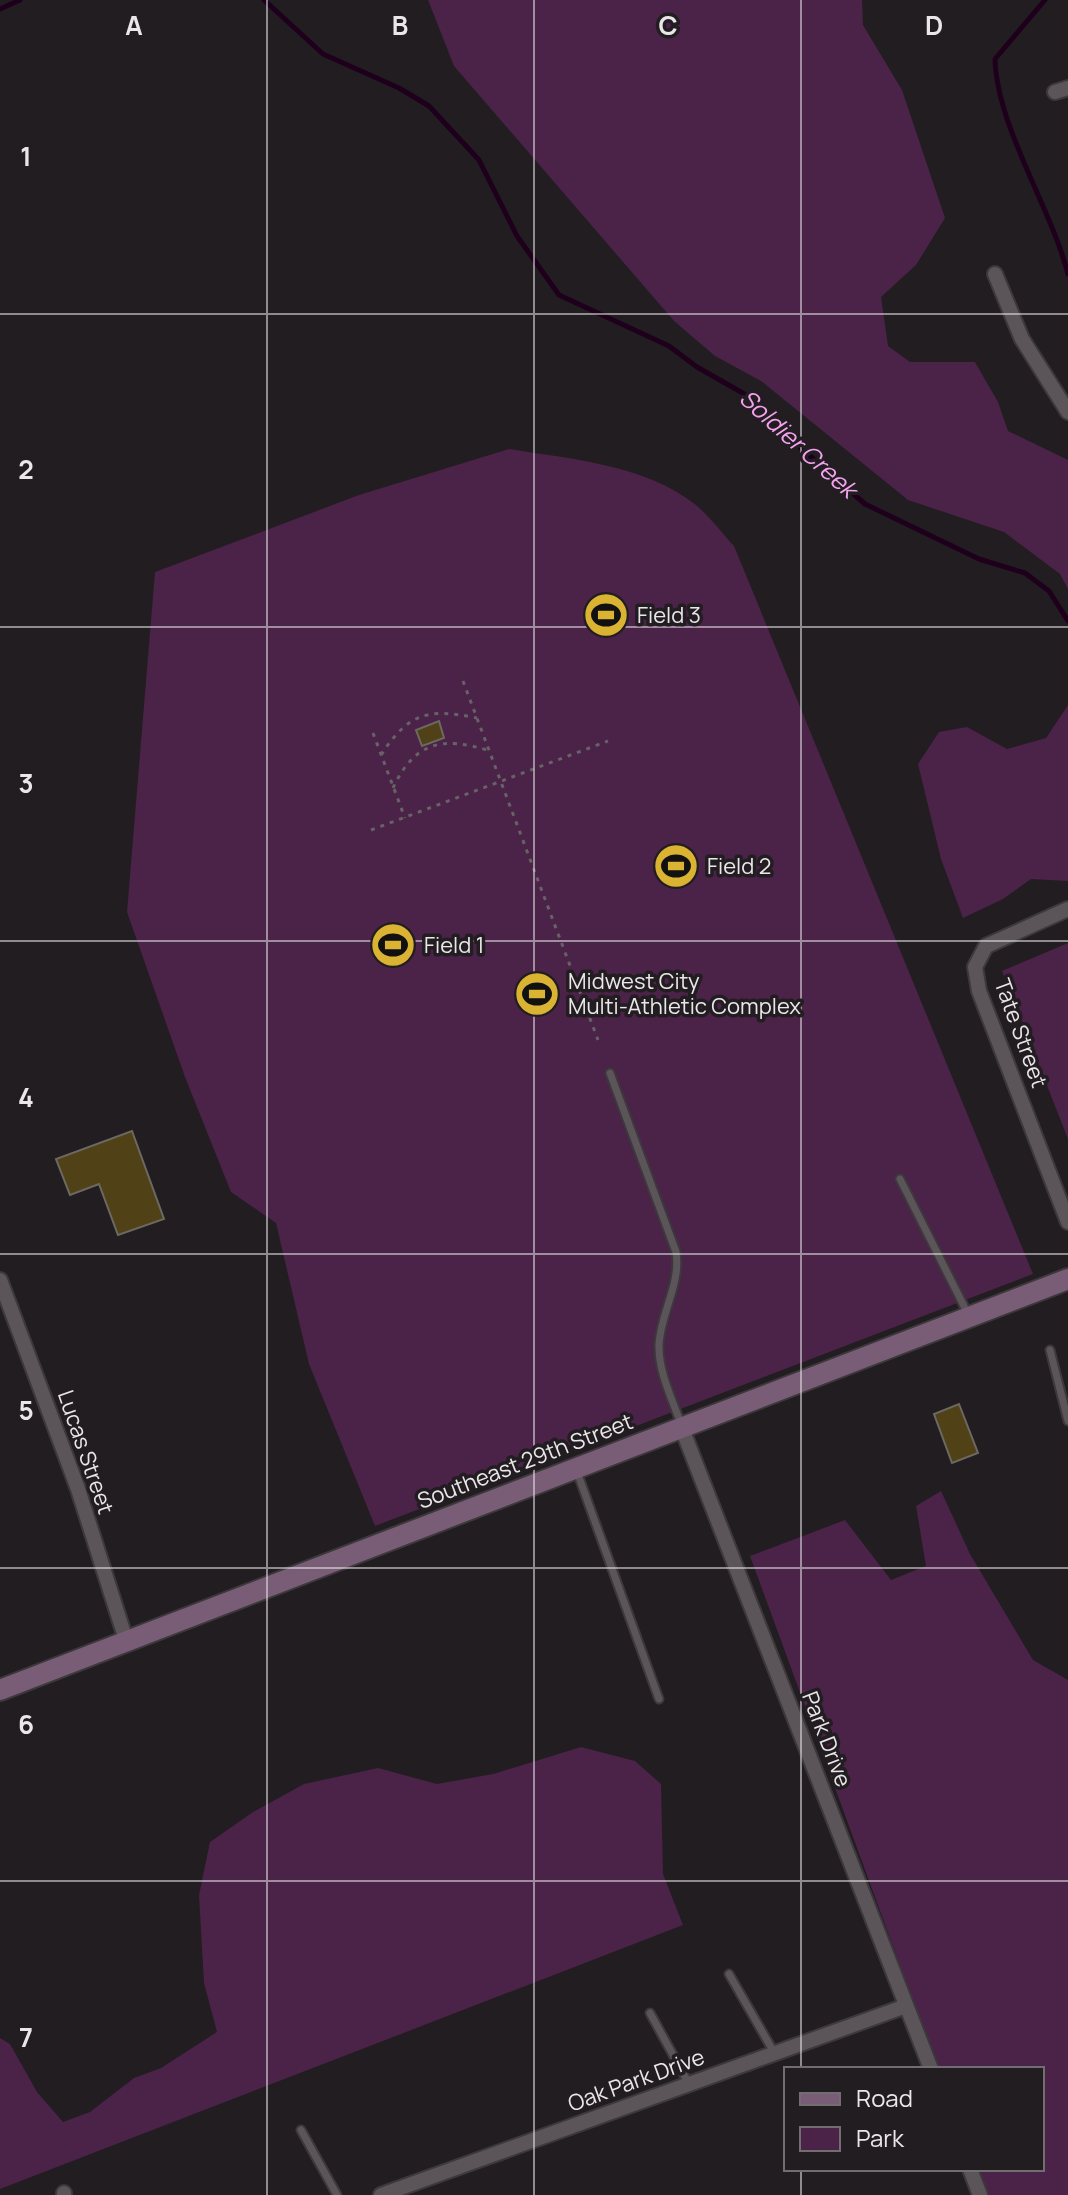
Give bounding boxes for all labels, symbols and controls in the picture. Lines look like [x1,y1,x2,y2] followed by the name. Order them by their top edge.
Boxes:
[125,7,143,43] text: A
[392,7,408,43] text: B
[658,7,678,43] text: C
[925,7,943,43] text: D
[20,138,32,174] text: 1
[733,381,867,507] water label: Soldier Creek
[18,451,34,487] text: 2
[582,591,630,639] sports icon: Field 3
[637,600,701,630] place label: Field 3
[18,765,34,801] text: 3
[652,842,700,890] sports icon: Field 2
[707,851,771,881] place label: Field 2
[369,921,417,969] sports icon: Field 1
[424,930,484,960] place label: Field 1
[568,966,801,1021] place label: Midwest City Multi-Athletic Complex
[513,970,561,1018] sports icon: Midwest City Multi-Athletic Complex
[987,974,1055,1092] street label: Tate Street
[18,1079,34,1115] text: 4
[51,1386,121,1518] street label: Lucas Street
[18,1392,34,1428] text: 5
[413,1406,637,1516] street label: Southeast 29th Street
[795,1687,859,1791] street label: Park Drive
[18,1706,34,1742] text: 6
[19,2019,33,2055] text: 7
[564,2041,709,2119] street label: Oak Park Drive
[784,2067,1044,2171] legend
[856,2081,913,2114] text: Road
[856,2121,905,2154] text: Park

